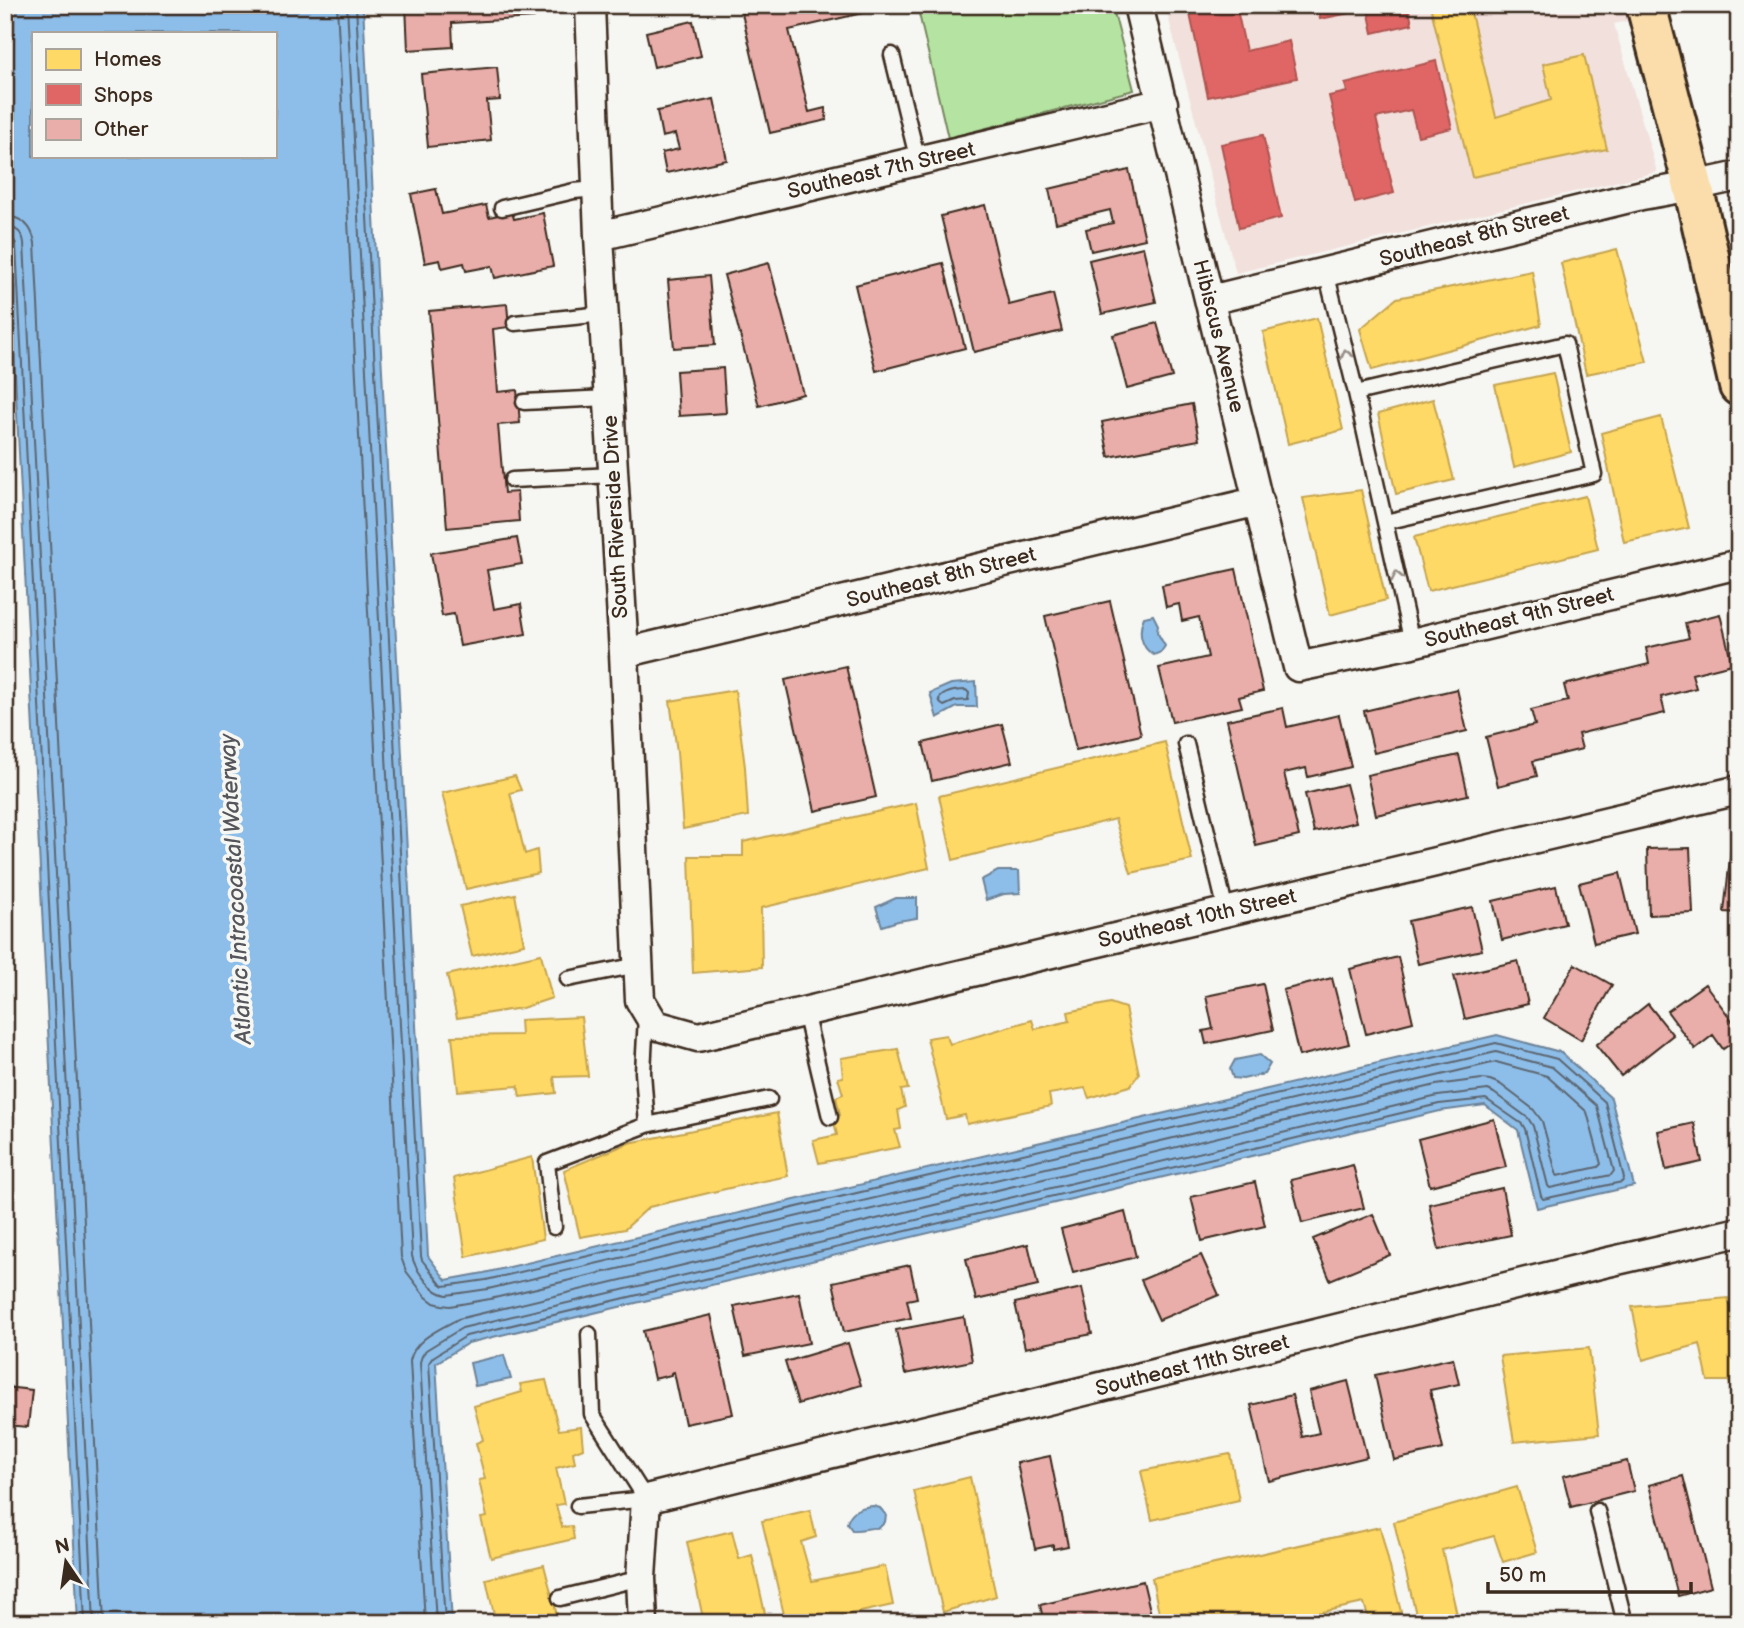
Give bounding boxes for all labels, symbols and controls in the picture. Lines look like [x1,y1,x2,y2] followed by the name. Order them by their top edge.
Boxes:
[32,32,276,158] legend
[94,47,162,72] text: Homes
[94,83,153,108] text: Shops
[94,117,149,142] text: Other
[785,137,978,204] street label: Southeast 7th Street
[1377,201,1572,272] street label: Southeast 8th Street
[1187,257,1250,415] street label: Hibiscus Avenue
[1340,348,1354,360] one-way arrow
[598,415,633,619] street label: South Riverside Drive
[844,542,1039,613] street label: Southeast 8th Street
[1391,570,1406,582] one-way arrow
[1422,582,1617,653] street label: Southeast 9th Street
[214,732,258,1046] water label: Atlantic Intracoastal Waterway
[1096,883,1299,953] street label: Southeast 10th Street
[1093,1329,1292,1402] street label: Southeast 11th Street
[32,1526,102,1596] north arrow
[53,1534,72,1560] text: N
[1488,1551,1692,1595] scale bar
[1499,1563,1546,1588] text: 50 m

